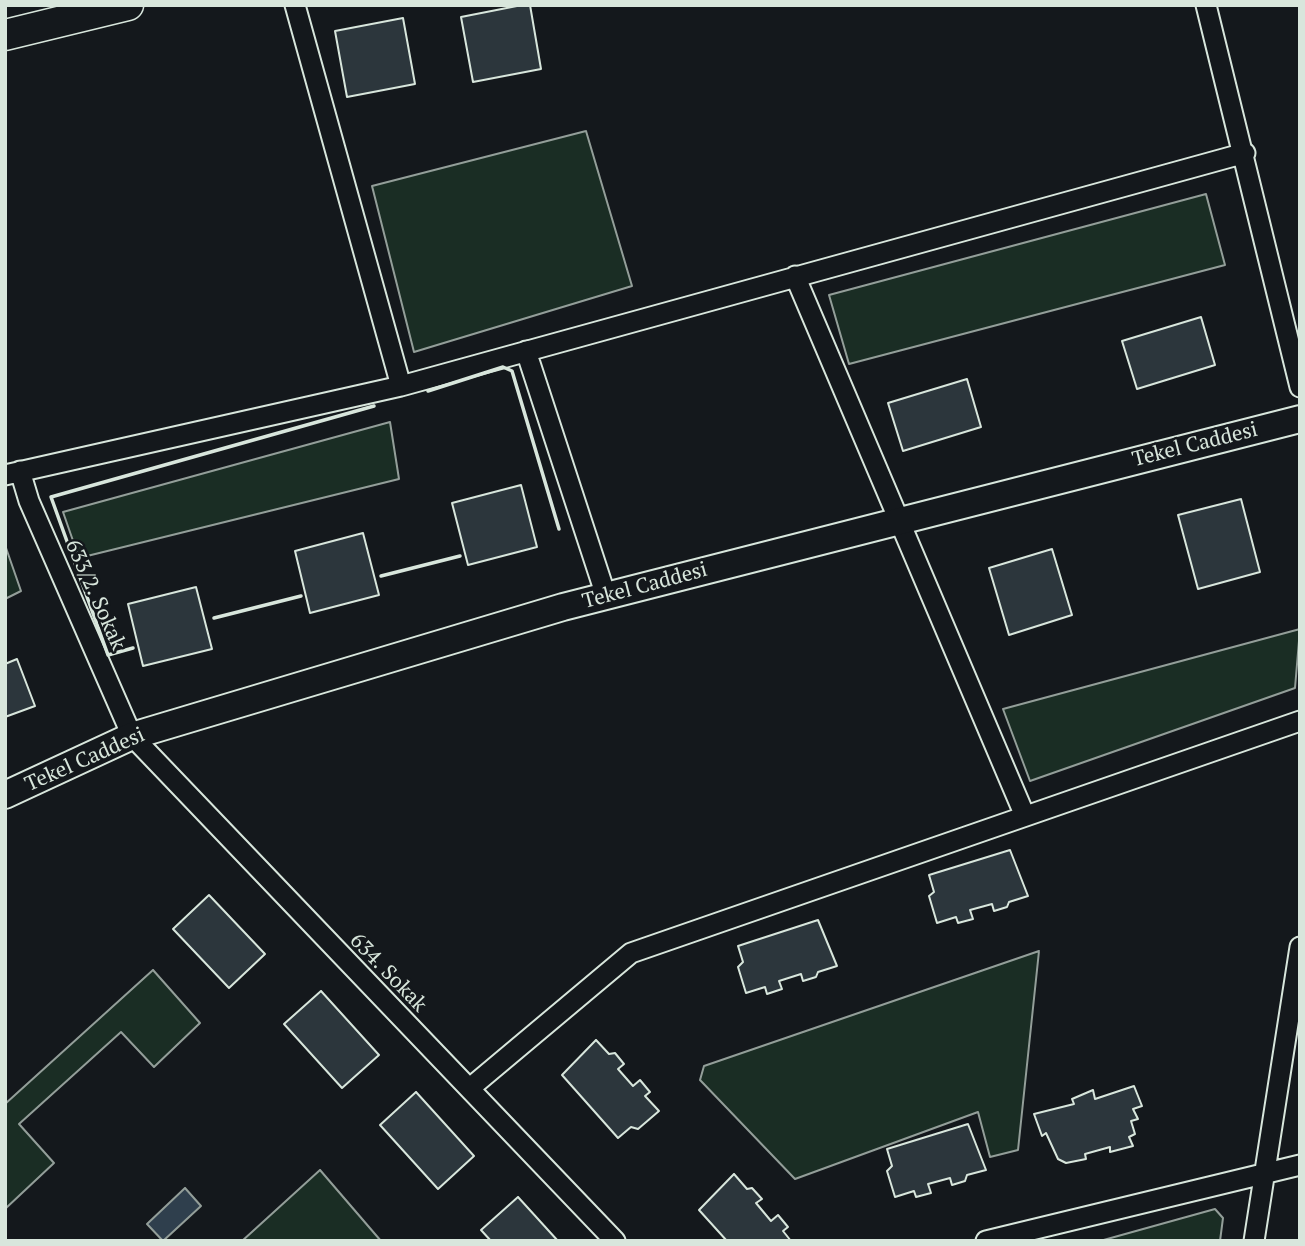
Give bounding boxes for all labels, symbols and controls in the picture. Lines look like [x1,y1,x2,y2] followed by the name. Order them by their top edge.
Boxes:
[1130,417,1260,473] street label: Tekel Caddesi
[59,536,131,654] street label: 633/2. Sokak
[580,557,710,615] street label: Tekel Caddesi
[21,722,149,798] street label: Tekel Caddesi
[344,928,432,1018] street label: 634. Sokak

